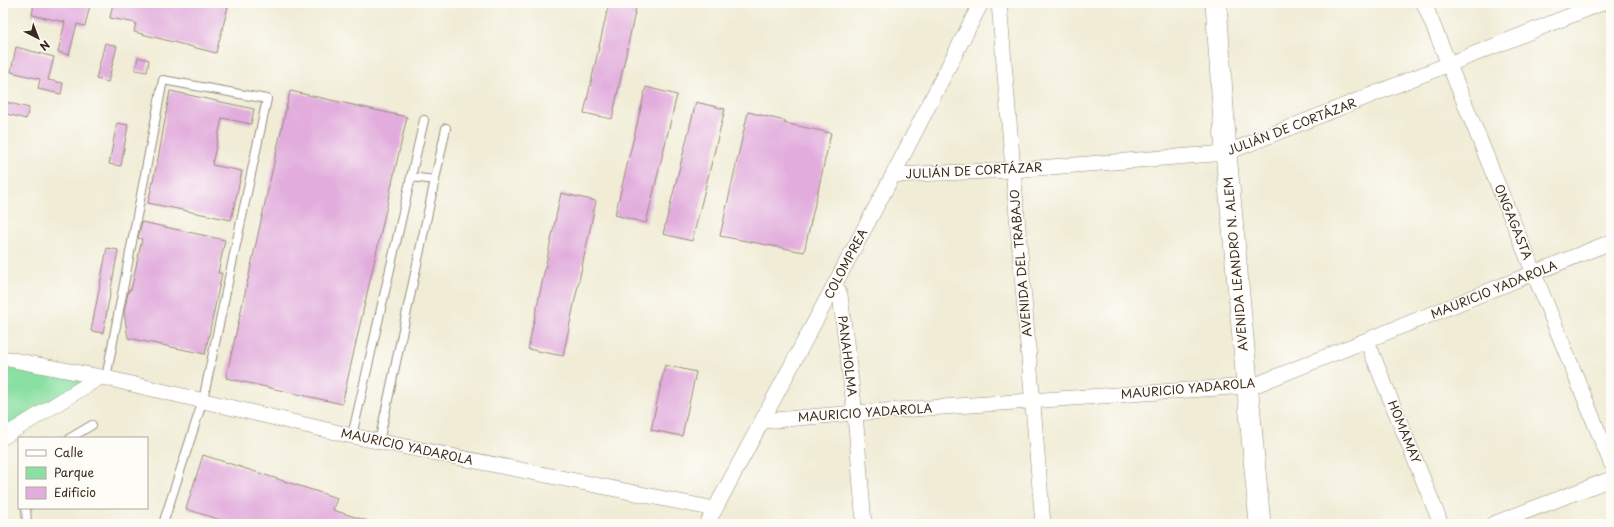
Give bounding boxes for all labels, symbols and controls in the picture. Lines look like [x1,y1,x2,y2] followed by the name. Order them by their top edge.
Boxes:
[18,18,58,58] north arrow
[36,37,54,55] text: N
[1224,93,1359,159] street label: JULIÁN DE CORTÁZAR
[905,157,1043,183] street label: JULIÁN DE CORTÁZAR
[1218,176,1252,352] street label: AVENIDA LEANDRO N. ALEM
[1491,181,1537,262] street label: ONGAGASTA
[1005,188,1035,338] street label: AVENIDA DEL TRABAJO
[819,225,871,302] street label: COLOMPREA
[1428,255,1560,323] street label: MAURICIO YADAROLA
[834,314,862,397] street label: PANAHOLMA
[1120,373,1256,403] street label: MAURICIO YADAROLA
[1384,397,1426,466] street label: HOMAMAY
[797,398,933,426] street label: MAURICIO YADAROLA
[340,423,475,469] street label: MAURICIO YADAROLA
[18,437,148,509] legend
[54,443,84,461] text: Calle
[54,463,94,481] text: Parque
[54,483,96,501] text: Edificio

